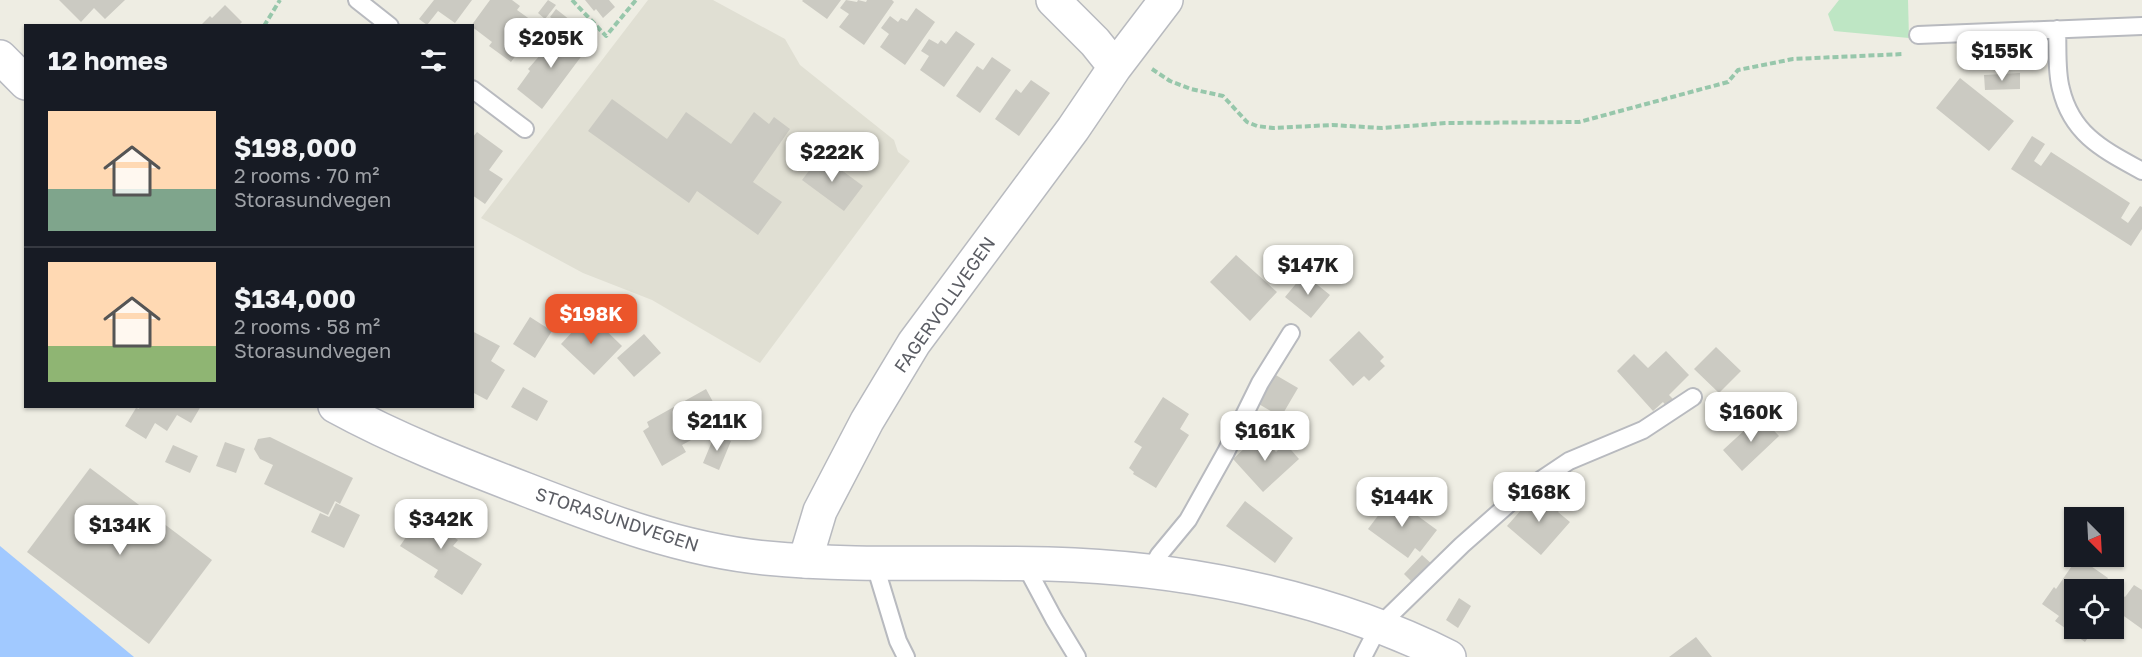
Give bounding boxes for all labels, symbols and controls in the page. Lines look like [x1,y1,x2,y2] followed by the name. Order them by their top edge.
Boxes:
[509,18,593,69] pin: $205K
[518,25,584,49] text: $205K
[1960,31,2044,82] pin: $155K
[1971,38,2033,62] text: $155K
[417,44,450,77] icon: filters
[48,45,168,76] text: 12 homes
[234,132,357,163] text: $198,000
[790,132,874,183] pin: $222K
[96,135,168,207] icon: home
[800,139,864,163] text: $222K
[234,163,379,187] text: 2 rooms · 70 m²
[234,187,391,211] text: Storasundvegen
[889,232,999,377] street label: FAGERVOLLVEGEN
[1266,245,1350,296] pin: $147K
[1277,252,1339,276] text: $147K
[234,283,356,314] text: $134,000
[96,286,168,358] icon: home
[549,294,633,345] pin: $198K
[559,301,623,325] text: $198K
[234,314,380,338] text: 2 rooms · 58 m²
[234,338,391,362] text: Storasundvegen
[1709,392,1793,443] pin: $160K
[1719,399,1783,423] text: $160K
[675,401,759,452] pin: $211K
[687,408,747,432] text: $211K
[1223,411,1307,462] pin: $161K
[1234,418,1296,442] text: $161K
[1497,472,1581,523] pin: $168K
[1360,477,1444,528] pin: $144K
[1507,479,1571,503] text: $168K
[533,482,702,556] street label: STORASUNDVEGEN
[1370,484,1434,508] text: $144K
[399,499,483,550] pin: $342K
[78,505,162,556] pin: $134K
[409,506,473,530] text: $342K
[2064,507,2124,567] north arrow
[2064,507,2124,639] map controls
[89,512,151,536] text: $134K
[2064,579,2124,639] button: locate

